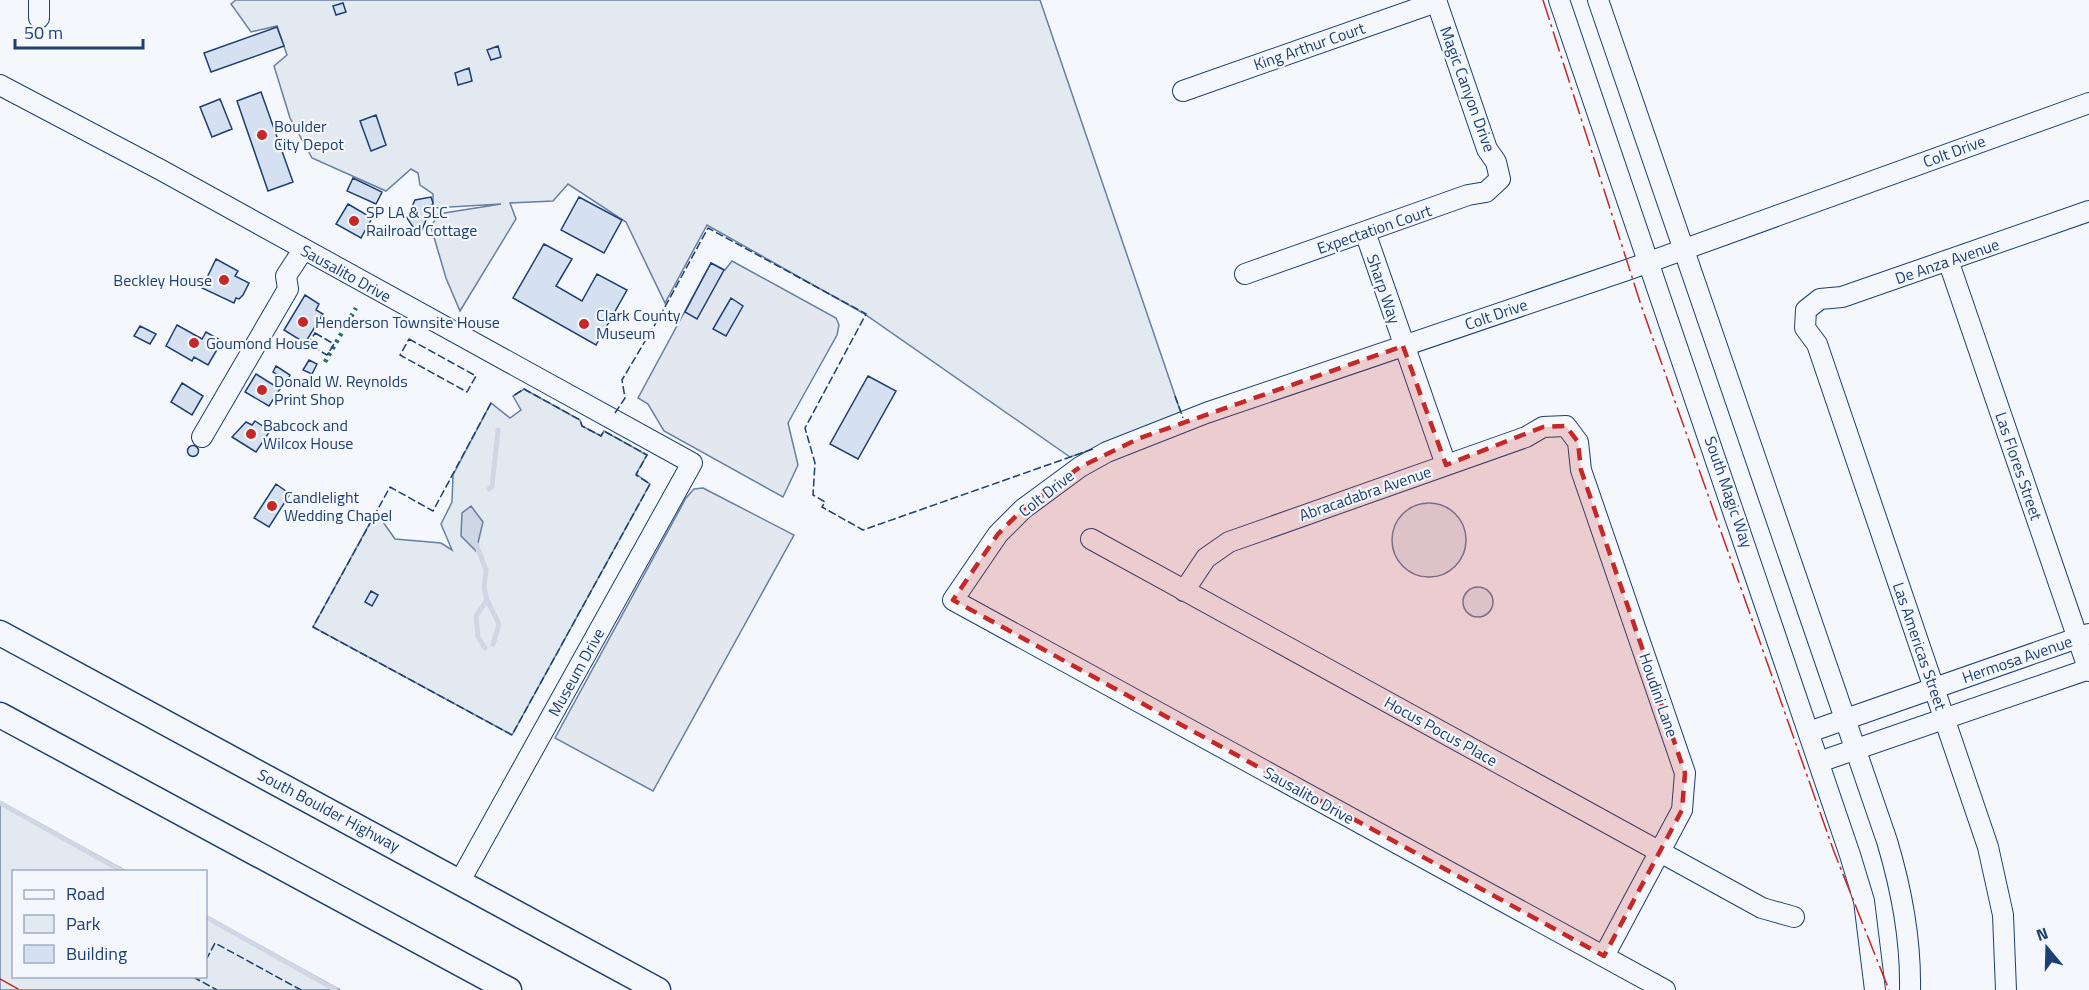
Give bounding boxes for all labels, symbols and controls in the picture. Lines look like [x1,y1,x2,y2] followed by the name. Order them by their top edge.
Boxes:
[15,12,142,50] scale bar
[1250,16,1368,76] street label: King Arthur Court
[24,19,63,46] text: 50 m
[1434,23,1502,155] street label: Magic Canyon Drive
[274,114,344,156] place label: Boulder City Depot
[255,128,269,142] marker: Boulder City Depot
[1919,129,1989,173] street label: Colt Drive
[1314,198,1435,260] street label: Expectation Court
[366,200,477,242] place label: SP LA & SLC Railroad Cottage
[347,214,361,228] marker: SP LA & SLC Railroad Cottage
[1892,232,2002,290] street label: De Anza Avenue
[296,238,396,308] street label: Sausalito Drive
[1361,251,1407,327] street label: Sharp Way
[113,268,212,292] place label: Beckley House
[217,273,231,287] marker: Beckley House
[1461,292,1531,336] street label: Colt Drive
[596,303,681,345] place label: Clark County Museum
[315,310,500,334] place label: Henderson Townsite House
[296,315,310,329] marker: Henderson Townsite House
[577,317,591,331] marker: Clark County Museum
[206,331,318,355] place label: Goumond House
[187,336,201,350] marker: Goumond House
[274,369,408,411] place label: Donald W. Reynolds Print Shop
[255,383,269,397] marker: Donald W. Reynolds Print Shop
[1989,409,2049,524] street label: Las Flores Street
[263,413,353,455] place label: Babcock and Wilcox House
[244,427,258,441] marker: Babcock and Wilcox House
[1699,433,1759,551] street label: South Magic Way
[1296,459,1434,527] street label: Abracadabra Avenue
[1013,464,1079,522] street label: Colt Drive
[284,485,392,527] place label: Candlelight Wedding Chapel
[265,499,279,513] marker: Candlelight Wedding Chapel
[1887,579,1953,714] street label: Las Americas Street
[542,623,610,721] street label: Museum Drive
[1959,629,2075,689] street label: Hermosa Avenue
[1633,650,1685,740] street label: Houdini Lane
[1380,690,1502,772] street label: Hocus Pocus Place
[1259,760,1359,830] street label: Sausalito Drive
[253,762,405,858] street label: South Boulder Highway
[12,870,207,978] legend
[66,880,105,907] text: Road
[66,910,101,937] text: Park
[2017,918,2077,978] north arrow
[2033,921,2051,947] text: N
[66,940,127,967] text: Building

